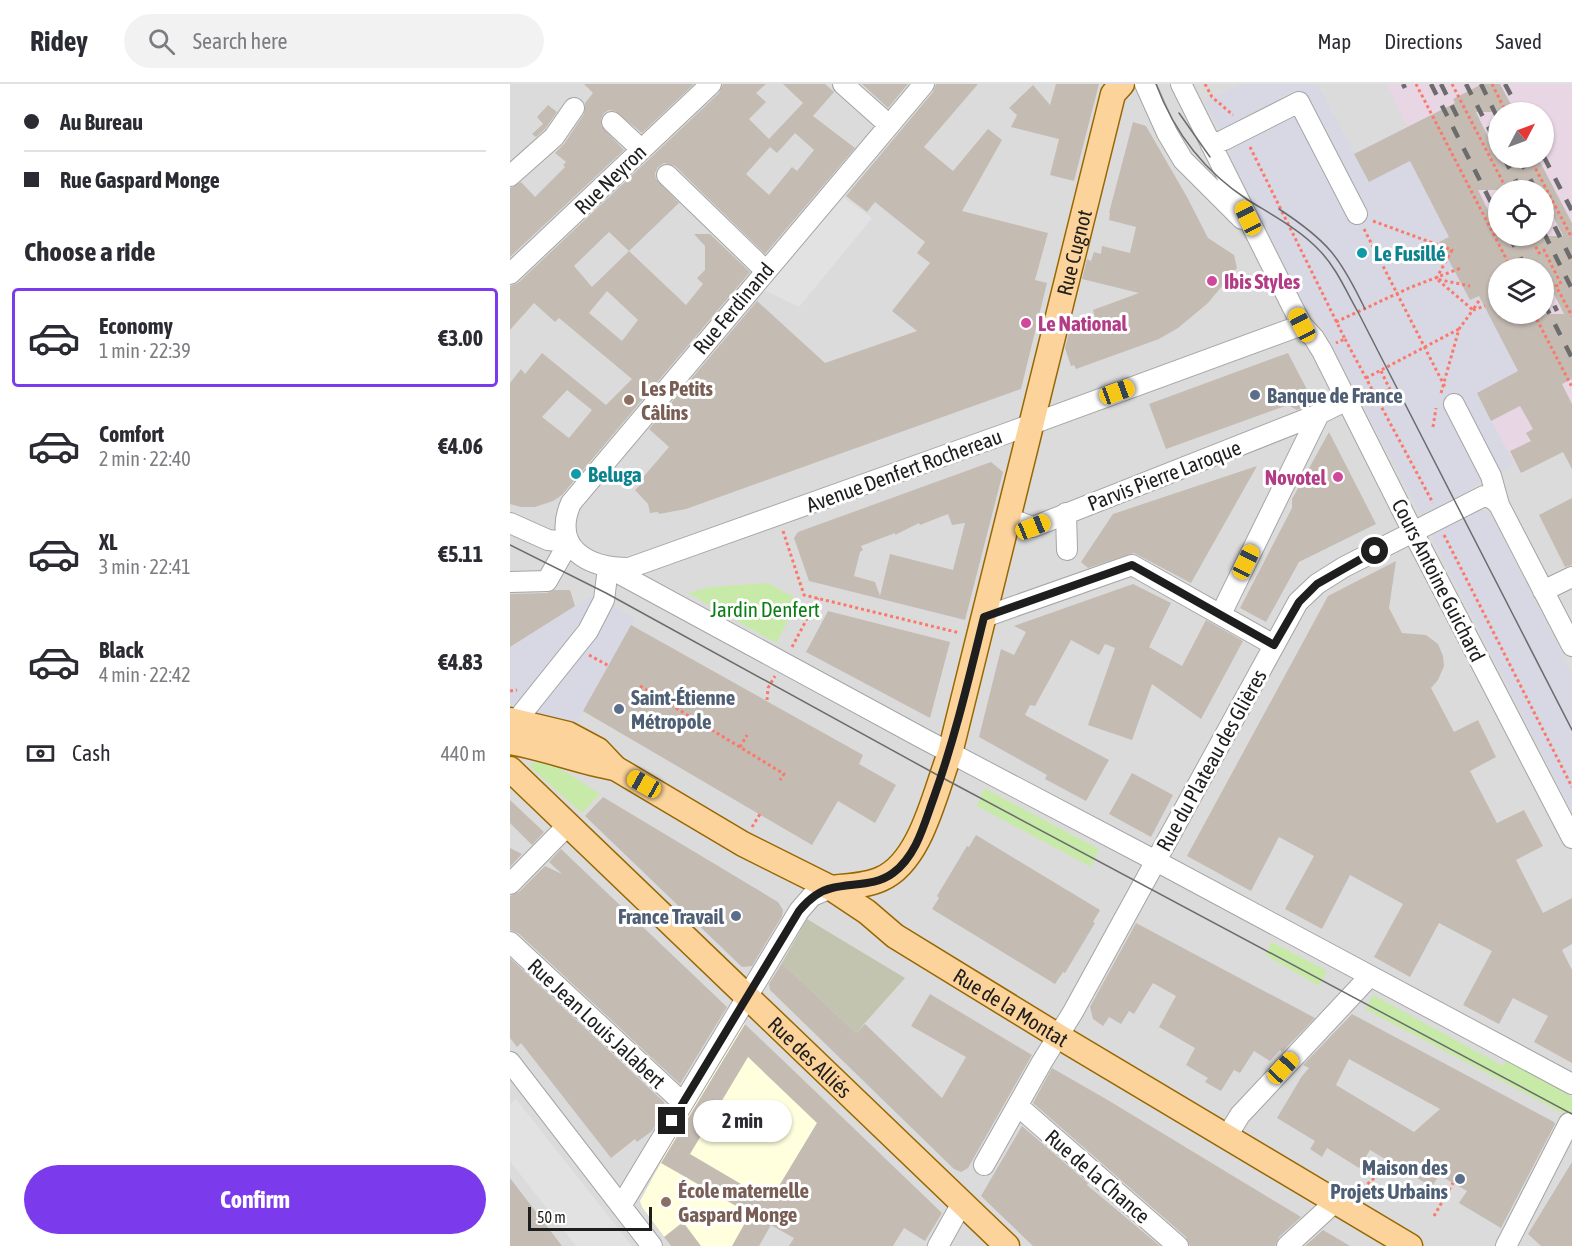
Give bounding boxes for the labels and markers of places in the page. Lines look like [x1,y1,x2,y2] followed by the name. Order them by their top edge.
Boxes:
[1374,241,1446,265] place label: Le Fusillé
[1355,246,1369,260] marker: Le Fusillé
[1224,269,1301,293] place label: Ibis Styles
[1205,274,1219,288] marker: Ibis Styles
[1038,311,1127,335] place label: Le National
[1019,316,1033,330] marker: Le National
[641,376,713,424] place label: Les Petits Câlins
[1267,383,1403,407] place label: Banque de France
[1248,388,1262,402] marker: Banque de France
[622,393,636,407] marker: Les Petits Câlins
[588,462,642,486] place label: Beluga
[1265,465,1326,489] place label: Novotel
[569,467,583,481] marker: Beluga
[1331,470,1345,484] marker: Novotel
[631,685,735,733] place label: Saint-Étienne Métropole
[612,702,626,716] marker: Saint-Étienne Métropole
[618,904,724,928] place label: France Travail
[729,909,743,923] marker: France Travail
[1330,1155,1449,1203] place label: Maison des Projets Urbains
[1453,1172,1467,1186] marker: Maison des Projets Urbains
[678,1178,809,1226] place label: École maternelle Gaspard Monge
[659,1195,673,1209] marker: École maternelle Gaspard Monge

